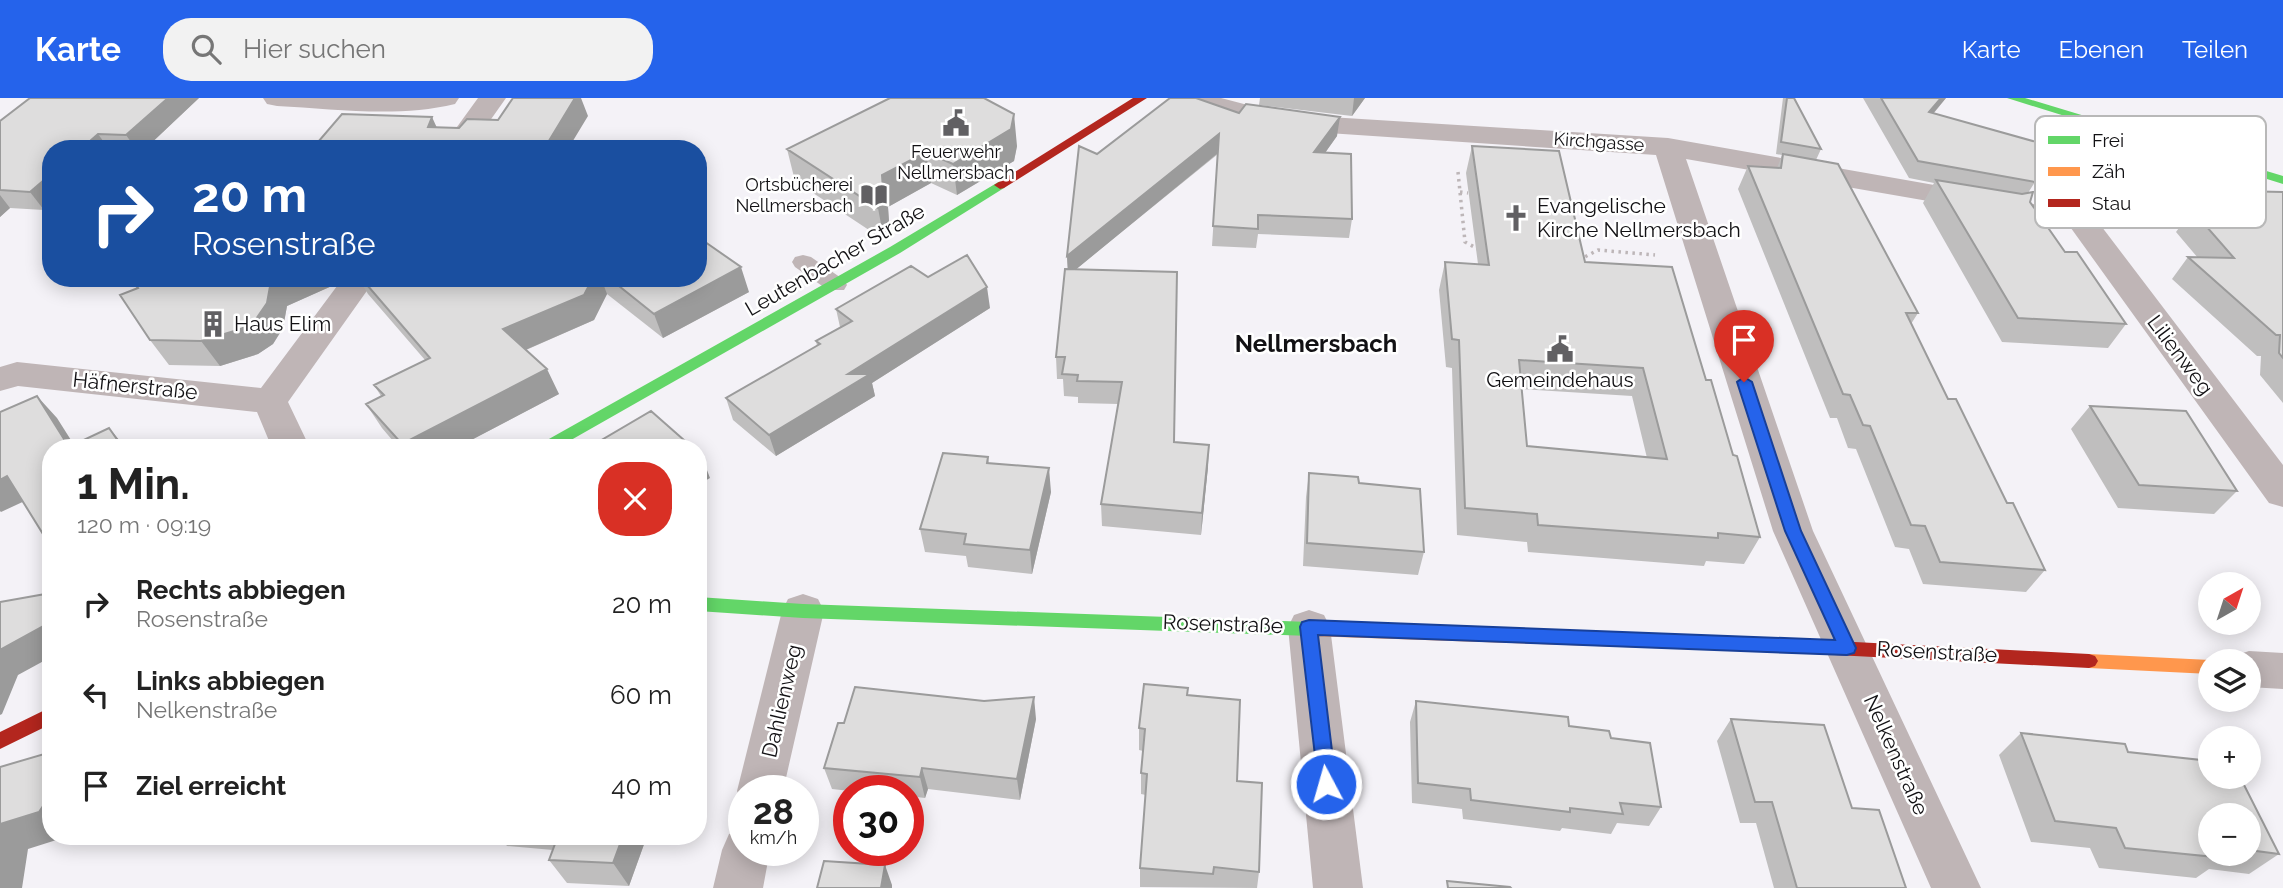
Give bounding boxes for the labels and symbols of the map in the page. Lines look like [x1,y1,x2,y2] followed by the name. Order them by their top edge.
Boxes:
[941,108,971,138] public building icon: Feuerwehr Nellmersbach
[2035,116,2266,228] legend
[1553,128,1645,155] street label: Kirchgasse
[2092,129,2124,151] text: Frei
[897,141,1015,183] place label: Feuerwehr Nellmersbach
[2092,160,2125,182] text: Zäh
[735,174,853,216] place label: Ortsbücherei Nellmersbach
[859,180,889,210] library icon: Ortsbücherei Nellmersbach
[2092,192,2131,214] text: Stau
[1537,193,1741,242] place label: Evangelische Kirche Nellmersbach
[740,198,929,321] street label: Leutenbacher Straße
[1501,203,1531,233] church icon: Evangelische Kirche Nellmersbach
[198,309,228,339] building icon: Haus Elim
[1714,310,1774,382] pin
[2142,310,2219,400] street label: Lilienweg
[234,311,331,336] place label: Haus Elim
[1235,329,1397,358] district label: Nellmersbach
[1545,334,1575,364] public building icon: Gemeindehaus
[71,367,199,404] street label: Häfnerstraße
[1486,367,1634,392] place label: Gemeindehaus
[2198,572,2261,635] north arrow
[1162,609,1284,638] street label: Rosenstraße
[1876,636,1998,667] street label: Rosenstraße
[756,642,807,760] street label: Dahlienweg
[1859,691,1934,819] street label: Nelkenstraße
[1289,747,1363,821] position arrow
[833,775,924,866] speed limit sign: 30

